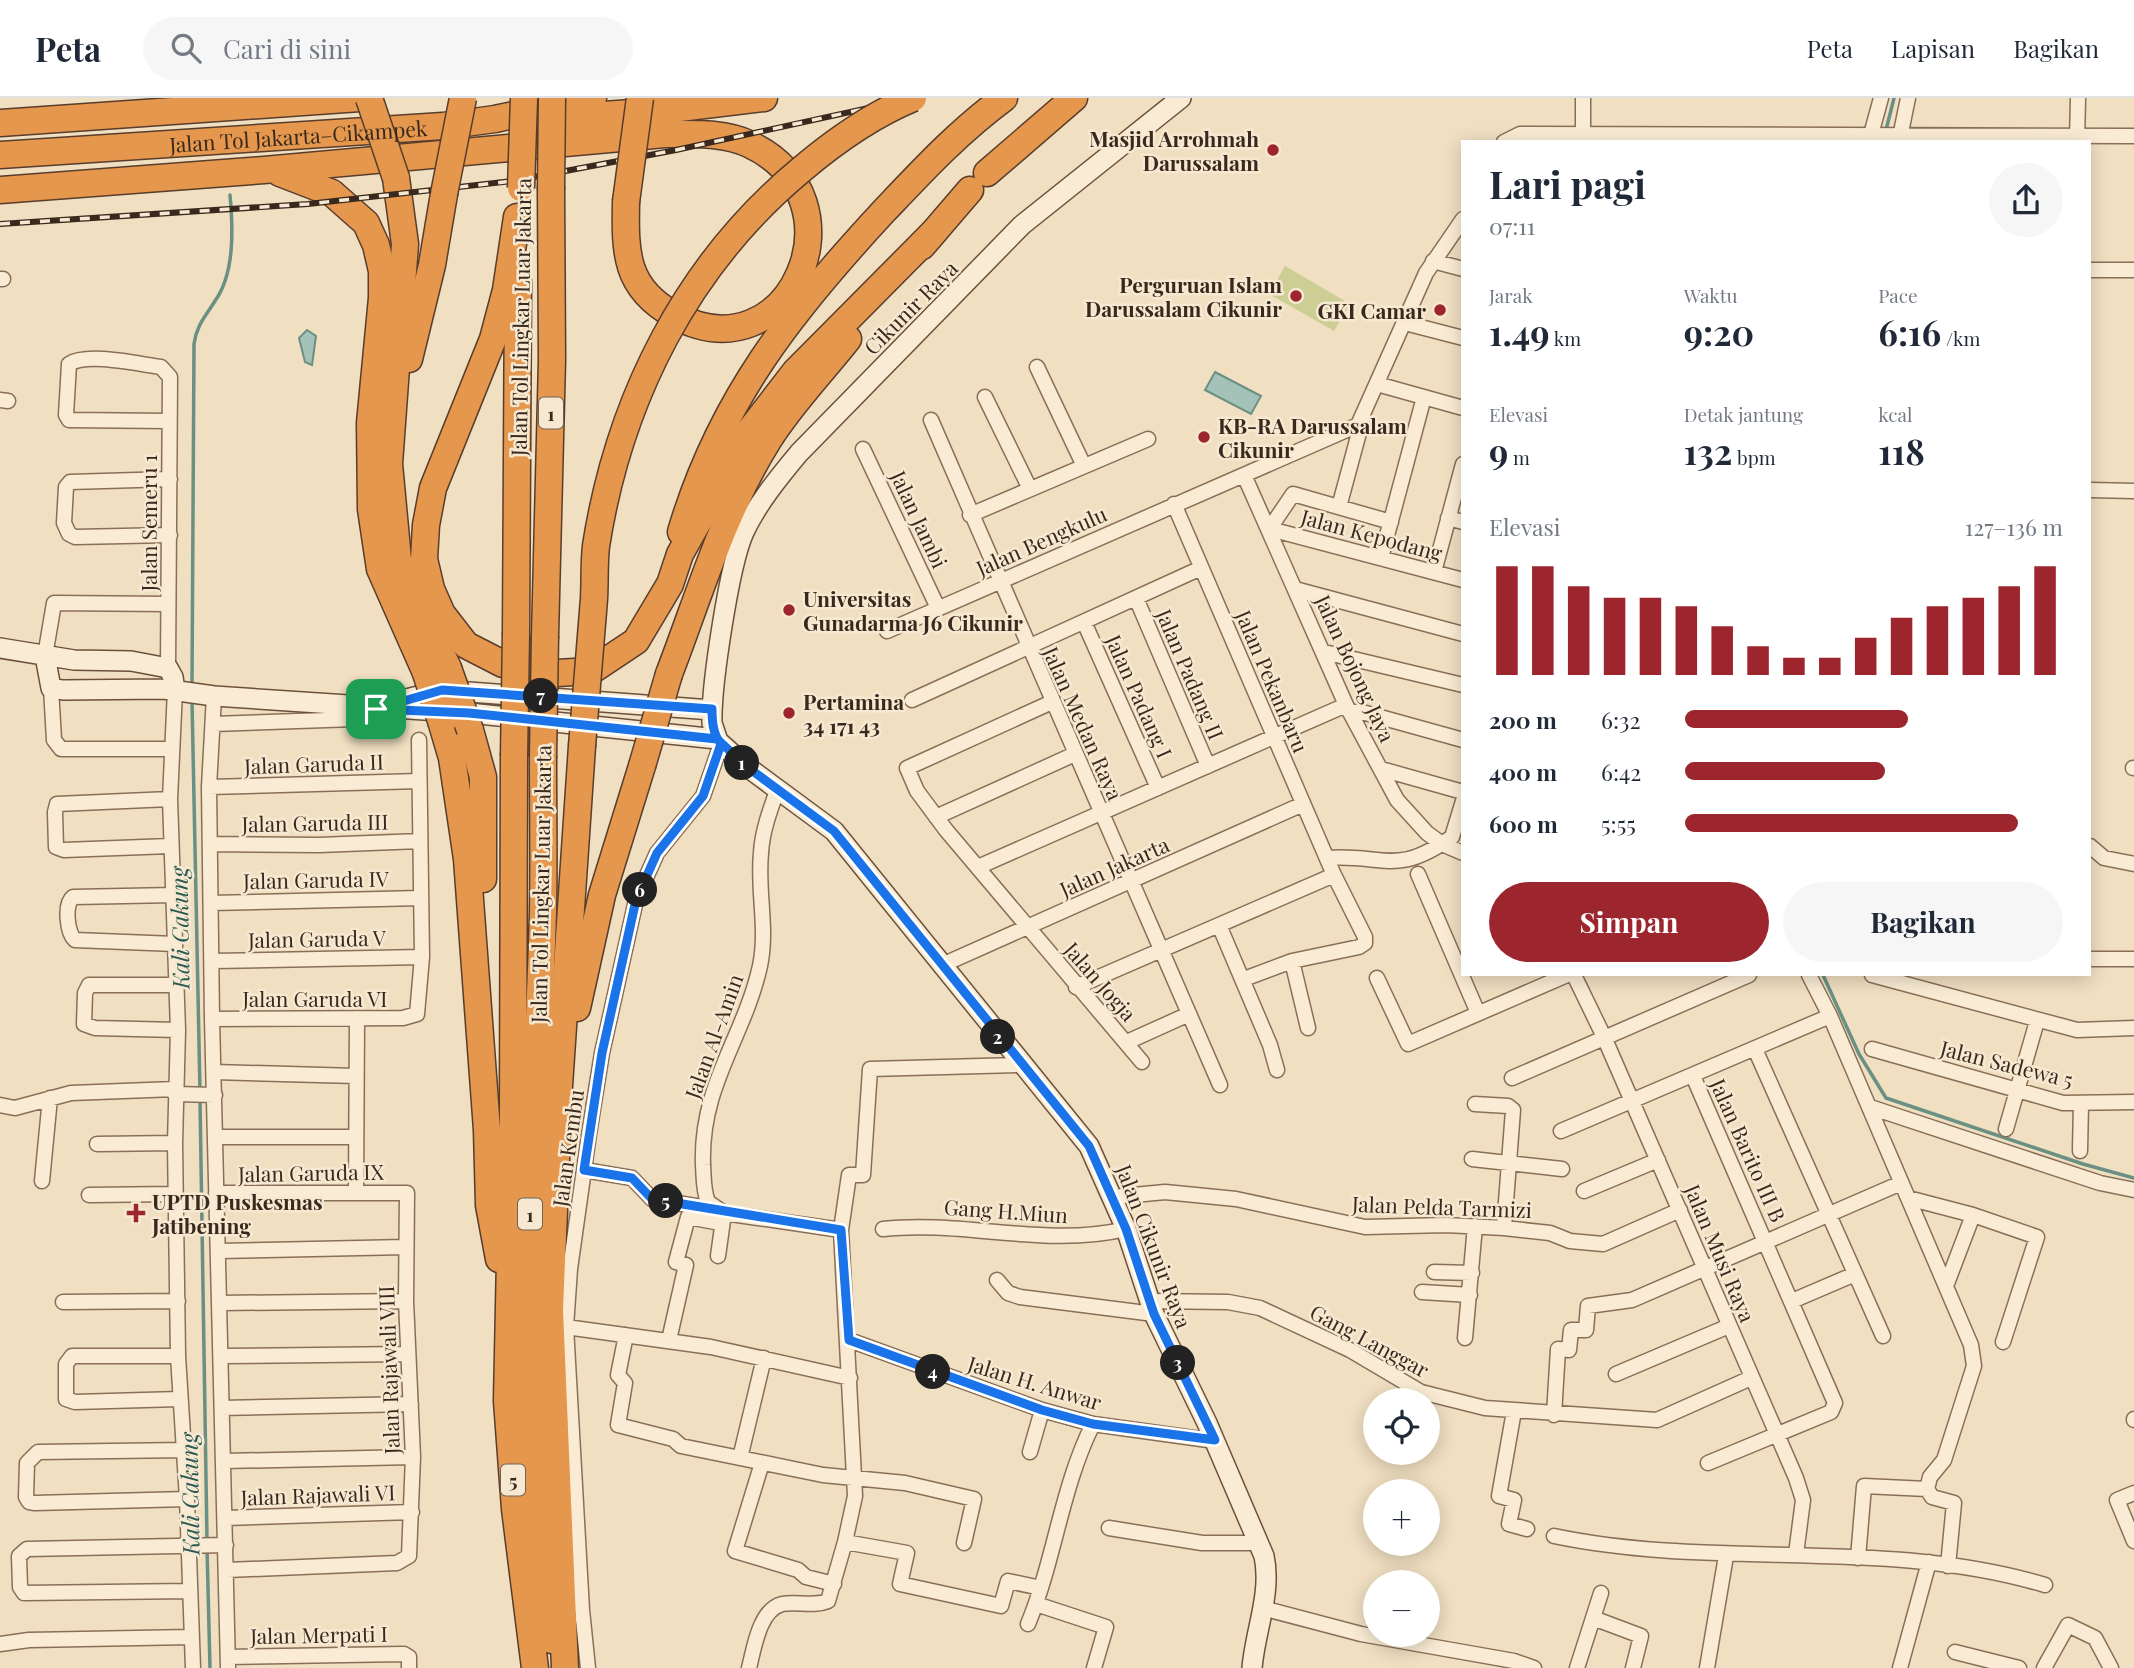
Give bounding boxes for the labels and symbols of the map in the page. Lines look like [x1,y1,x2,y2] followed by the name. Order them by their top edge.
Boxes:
[167,113,429,158] street label: Jalan Tol Jakarta–Cikampek
[1089,124,1259,176] place label: Masjid Arrohmah Darussalam
[1265,142,1281,158] marker: Masjid Arrohmah Darussalam
[504,177,536,457] street label: Jalan Tol Lingkar Luar Jakarta
[857,254,963,360] street label: Cikunir Raya
[1085,270,1282,322] place label: Perguruan Islam Darussalam Cikunir
[1288,288,1304,304] marker: Perguruan Islam Darussalam Cikunir
[1317,296,1426,324] place label: GKI Camar
[1432,302,1448,318] marker: GKI Camar
[539,398,563,428] road number: 1
[1218,411,1407,463] place label: KB-RA Darussalam Cikunir
[1196,429,1212,445] marker: KB-RA Darussalam Cikunir
[134,454,162,592] street label: Jalan Semeru 1
[885,465,955,572] street label: Jalan Jambi
[970,499,1111,582] street label: Jalan Bengkulu
[1297,501,1446,566] street label: Jalan Kepodang
[803,584,1023,636] place label: Universitas Gunadarma J6 Cikunir
[1309,589,1403,746] street label: Jalan Bojong Jaya
[781,602,797,618] marker: Universitas Gunadarma J6 Cikunir
[1151,604,1231,744] street label: Jalan Padang II
[1230,605,1316,756] street label: Jalan Pekanbaru
[1100,629,1180,762] street label: Jalan Padang I
[1037,641,1131,805] street label: Jalan Medan Raya
[524,678,558,714] pin: 7
[346,679,406,739] pin
[803,687,904,739] place label: Pertamina 34 171 43
[781,705,797,721] marker: Pertamina 34 171 43
[524,744,556,1024] street label: Jalan Tol Lingkar Luar Jakarta
[724,746,760,780] pin: 1
[243,747,384,779] street label: Jalan Garuda II
[240,807,389,837] street label: Jalan Garuda III
[1054,829,1174,903] street label: Jalan Jakarta
[242,864,390,894] street label: Jalan Garuda IV
[162,865,196,990] water label: Kali Cakung
[622,872,658,908] pin: 6
[247,923,387,953] street label: Jalan Garuda V
[1058,935,1143,1027] street label: Jalan Jogja
[677,969,749,1103] street label: Jalan Al-Amin
[241,984,388,1012] street label: Jalan Garuda VI
[981,1020,1016,1054] pin: 2
[1937,1033,2076,1093] street label: Jalan Sadewa 5
[1704,1073,1793,1226] street label: Jalan Barito III B
[545,1088,589,1209] street label: Jalan Kembu
[237,1157,385,1187] street label: Jalan Garuda IX
[1111,1159,1199,1332] street label: Jalan Cikunir Raya
[1679,1179,1763,1327] street label: Jalan Musi Raya
[648,1184,684,1218] pin: 5
[151,1187,323,1239] place label: UPTD Puskesmas Jatibening
[1350,1189,1533,1223] street label: Jalan Pelda Tarmizi
[943,1192,1069,1228] street label: Gang H.Miun
[518,1198,542,1230] road number: 1
[126,1203,146,1223] marker: UPTD Puskesmas Jatibening
[371,1285,405,1456] street label: Jalan Rajawali VIII
[1306,1297,1435,1383] street label: Gang Langgar
[1160,1346,1196,1380] pin: 3
[964,1348,1106,1416] street label: Jalan H. Anwar
[916,1354,950,1390] pin: 4
[172,1431,206,1556] water label: Kali Cakung
[501,1464,525,1496] road number: 5
[239,1477,396,1511] street label: Jalan Rajawali VI
[249,1619,388,1649] street label: Jalan Merpati I

